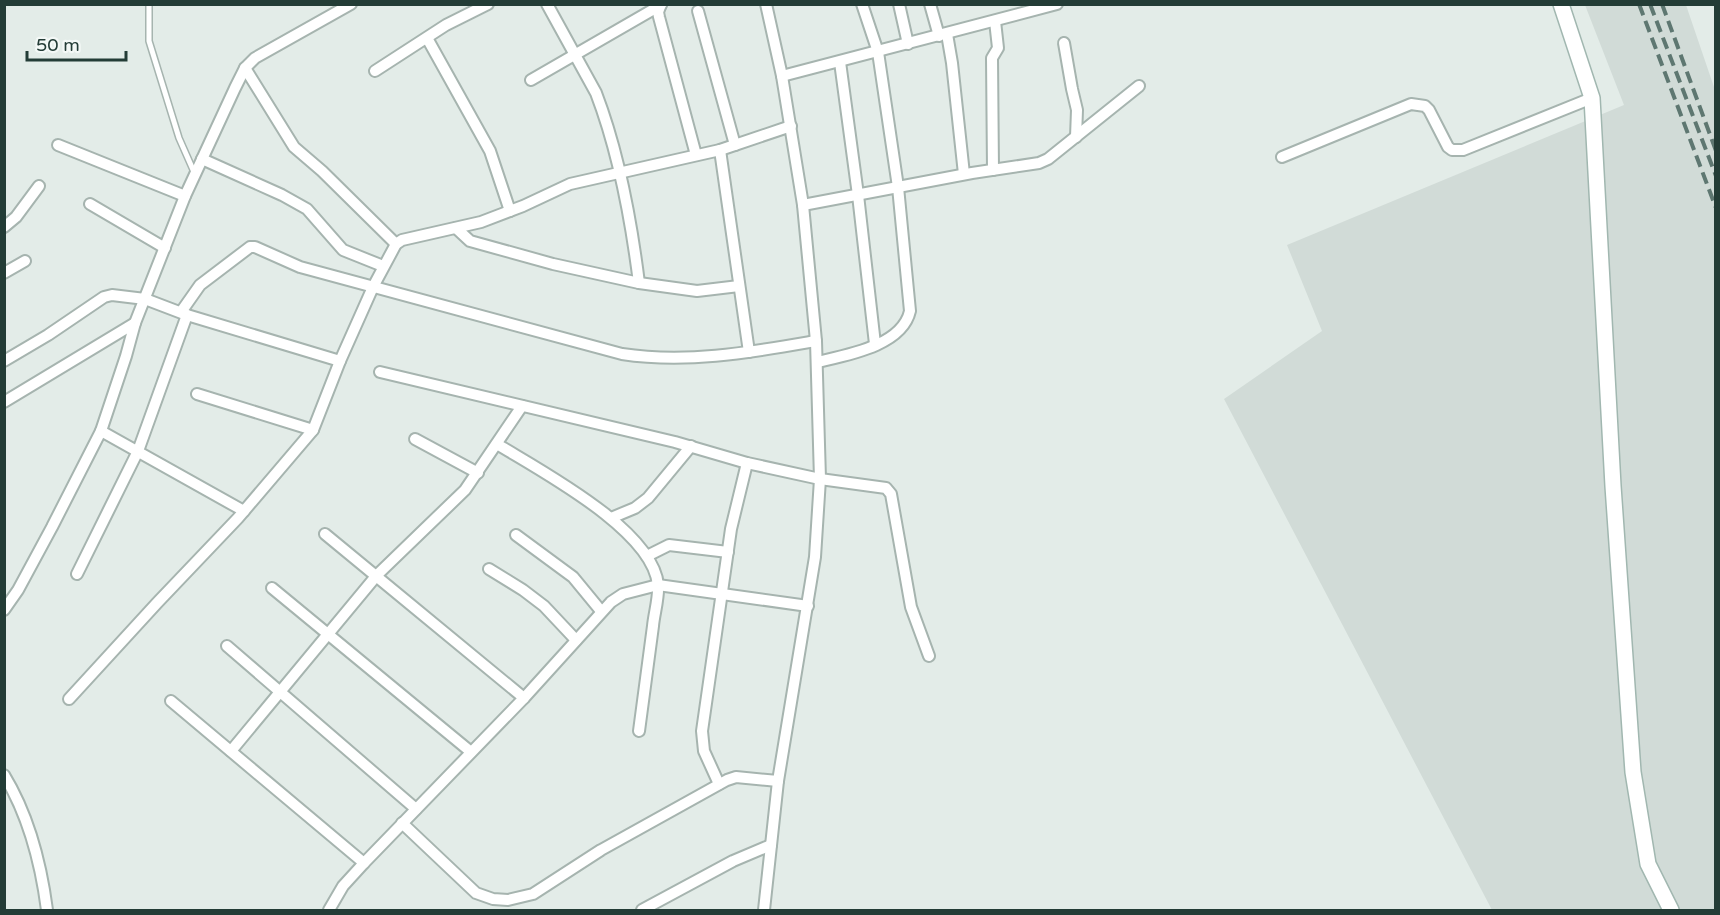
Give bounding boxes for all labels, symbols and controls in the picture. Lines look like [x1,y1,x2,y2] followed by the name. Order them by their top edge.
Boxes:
[27,24,126,62] scale bar
[36,34,80,56] text: 50 m

